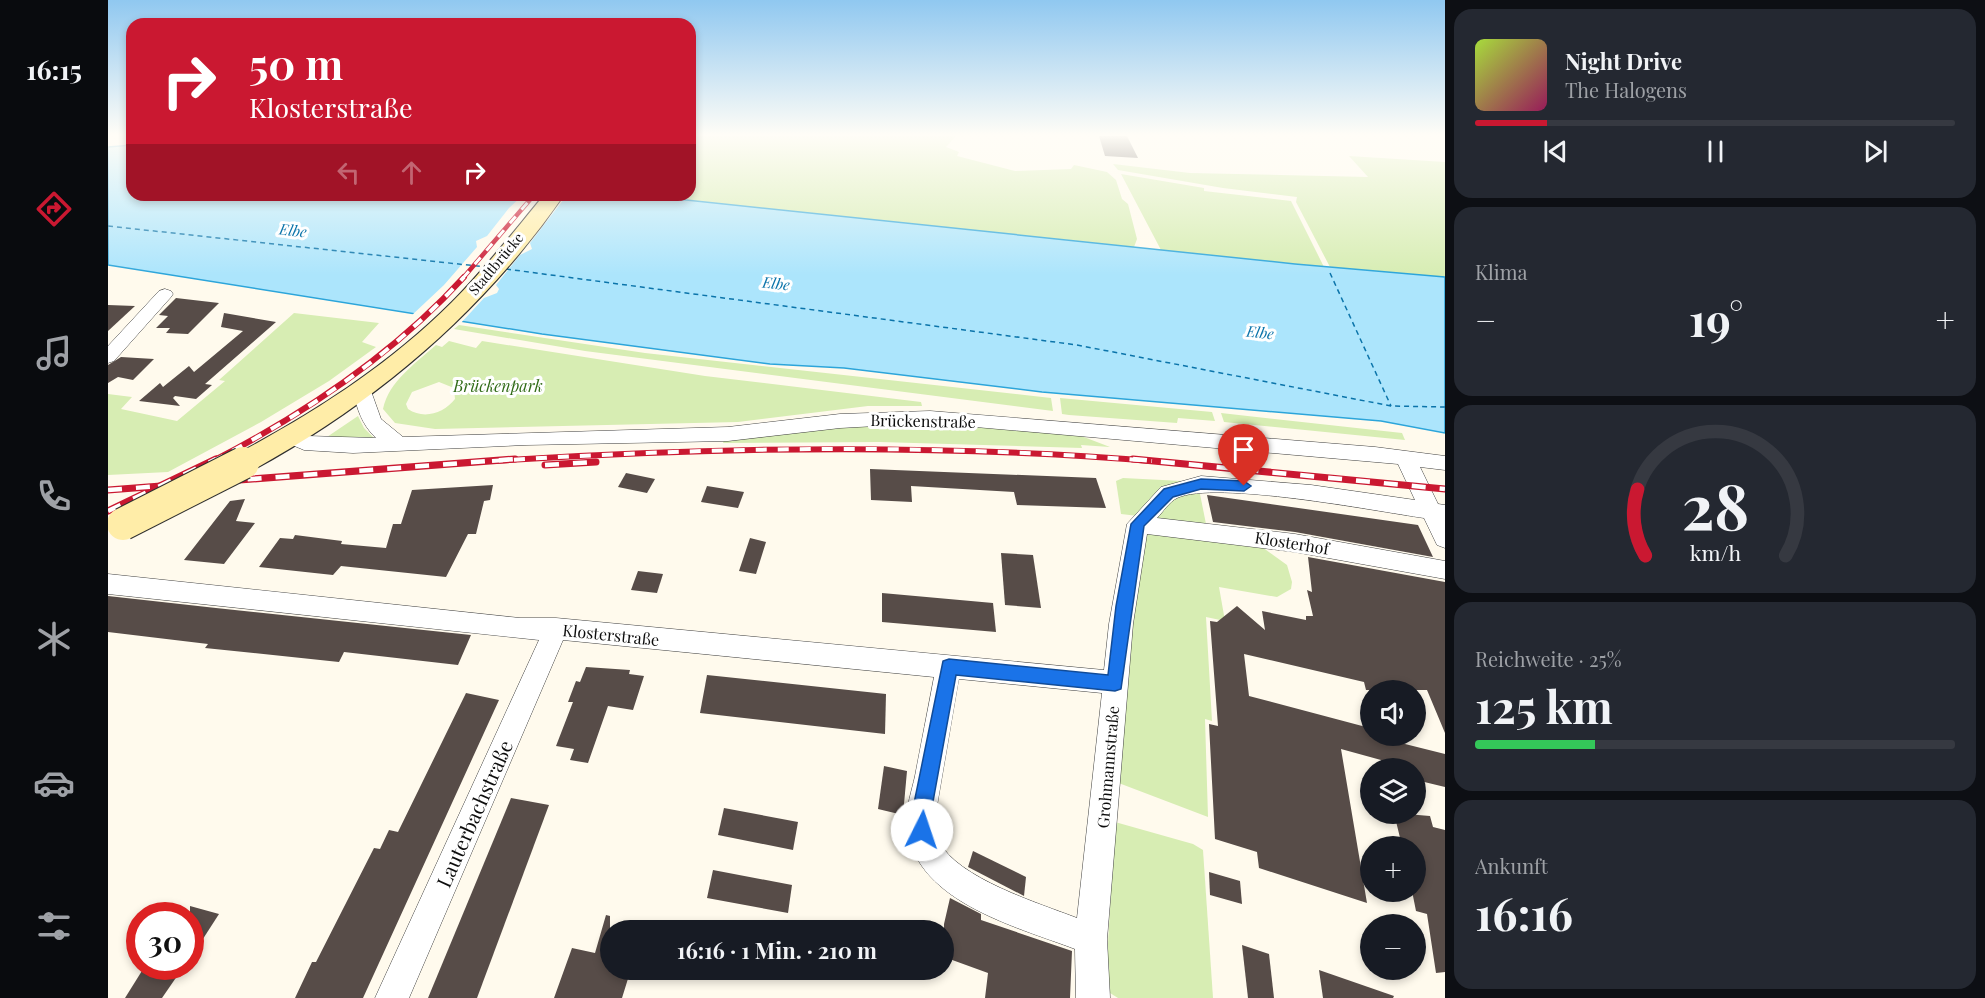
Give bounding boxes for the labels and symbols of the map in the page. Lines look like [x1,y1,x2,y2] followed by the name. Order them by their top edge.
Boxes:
[277,218,308,242] water label: Elbe
[464,228,527,299] street label: Stadtbrücke
[760,272,791,294] water label: Elbe
[1244,321,1275,343] water label: Elbe
[452,375,543,396] park label: Brückenpark
[870,409,976,432] street label: Brückenstraße
[1218,424,1269,486] pin
[1253,526,1332,559] street label: Klosterhof
[562,619,660,650] street label: Klosterstraße
[1092,705,1123,829] street label: Grohmannstraße
[429,736,518,891] street label: Lauterbachstraße
[890,798,954,862] position arrow
[126,902,204,980] speed limit sign: 30

